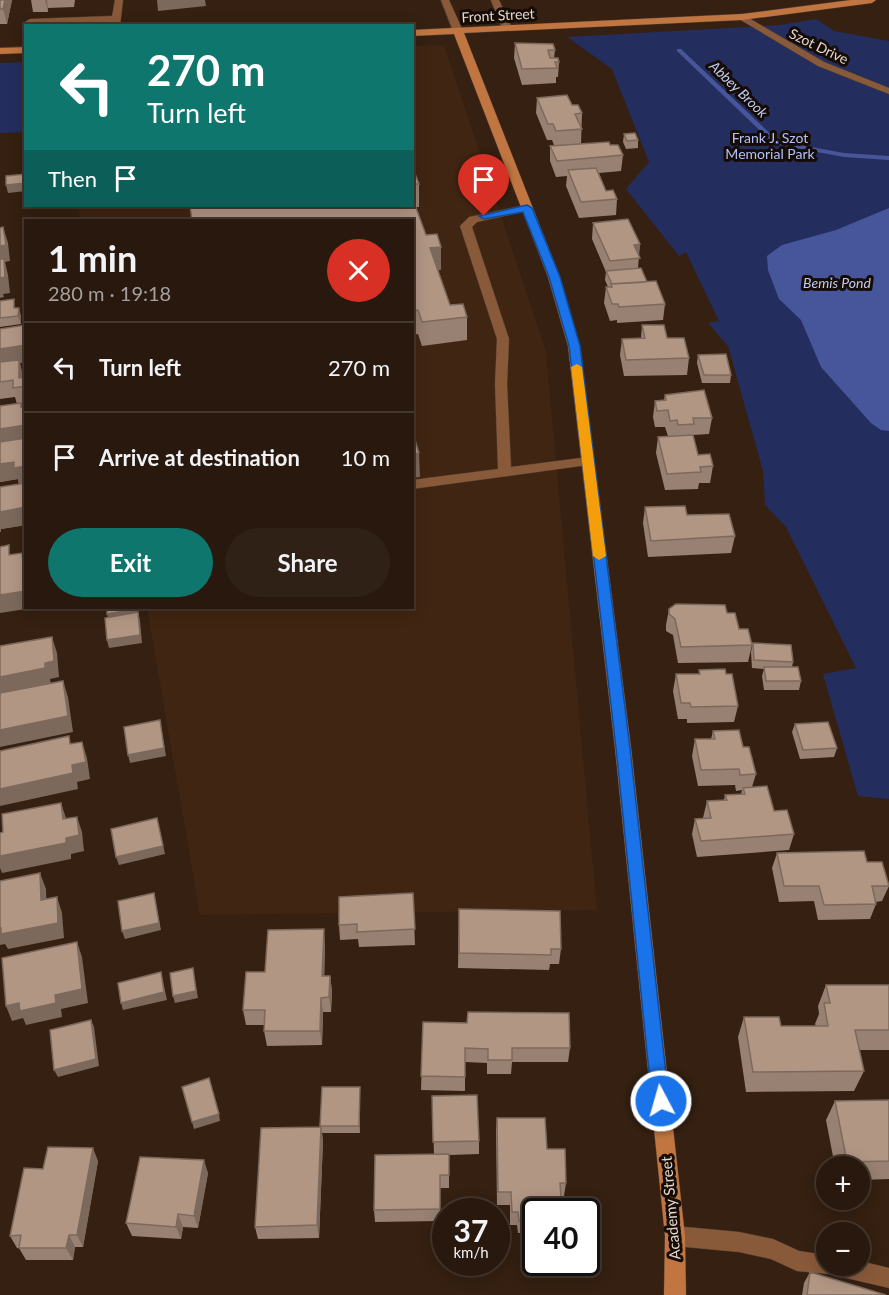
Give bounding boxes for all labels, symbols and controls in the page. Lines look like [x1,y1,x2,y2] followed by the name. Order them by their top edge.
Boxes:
[461,5,535,25] street label: Front Street
[787,24,851,68] street label: Szot Drive
[147,45,265,95] text: 270 m
[48,48,126,126] icon: left
[706,57,772,121] water label: Abbey Brook
[147,96,246,129] text: Turn left
[725,129,816,162] park label: Frank J. Szot Memorial Park
[458,154,509,216] pin
[109,162,142,195] icon: arrive
[467,163,500,196] icon: arrive
[48,165,97,192] text: Then
[48,236,137,280] text: 1 min
[327,239,390,302] button: close
[803,274,871,291] water label: Bemis Pond
[48,281,171,305] text: 280 m · 19:18
[48,351,81,384] icon: left
[99,354,181,381] text: Turn left
[328,354,390,381] text: 270 m
[48,441,81,474] icon: arrive
[99,444,300,471] text: Arrive at destination
[341,444,390,471] text: 10 m
[48,528,213,597] button: Exit
[225,528,390,597] button: Share
[629,1069,693,1133] position arrow
[656,1155,683,1260] street label: Academy Street
[816,1156,870,1276] map controls
[816,1156,870,1210] button: +
[522,1198,600,1276] speed limit sign: 40
[454,1212,488,1248] text: 37
[816,1222,870,1276] button: −
[453,1243,489,1261] text: km/h

